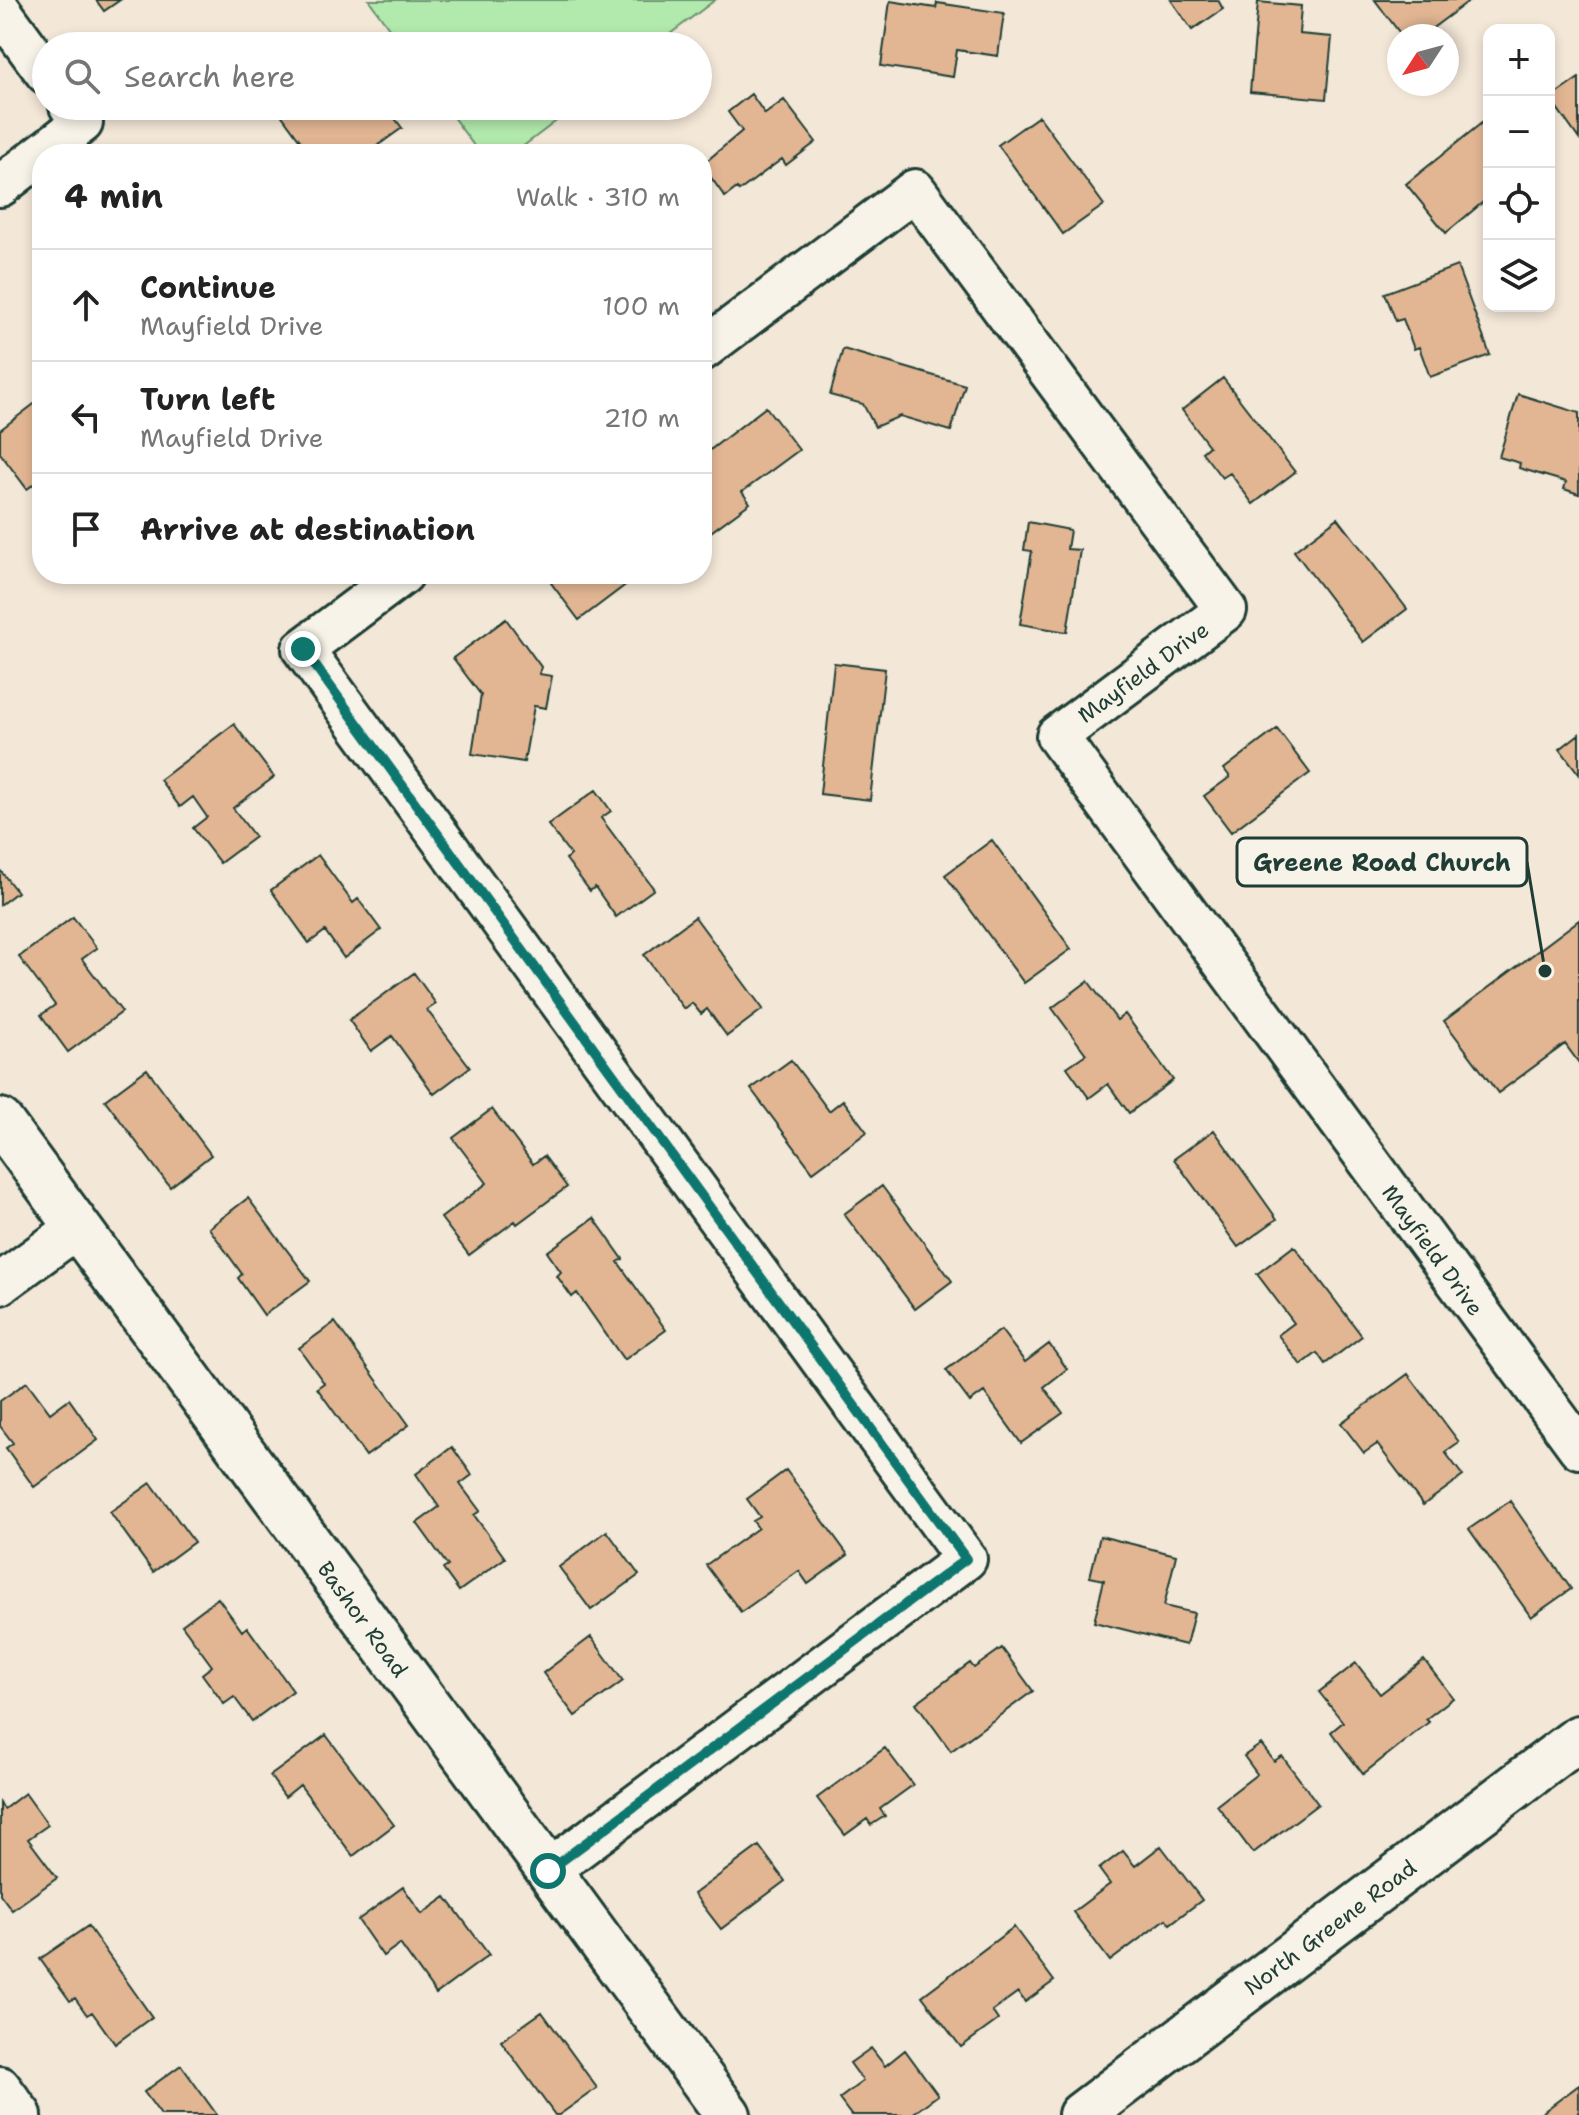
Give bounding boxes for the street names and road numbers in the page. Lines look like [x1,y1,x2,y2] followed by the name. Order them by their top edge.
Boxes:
[1072,615,1215,730] street label: Mayfield Drive
[1375,1179,1490,1322] street label: Mayfield Drive
[311,1556,414,1683] street label: Bashor Road
[1238,1853,1422,2002] street label: North Greene Road

